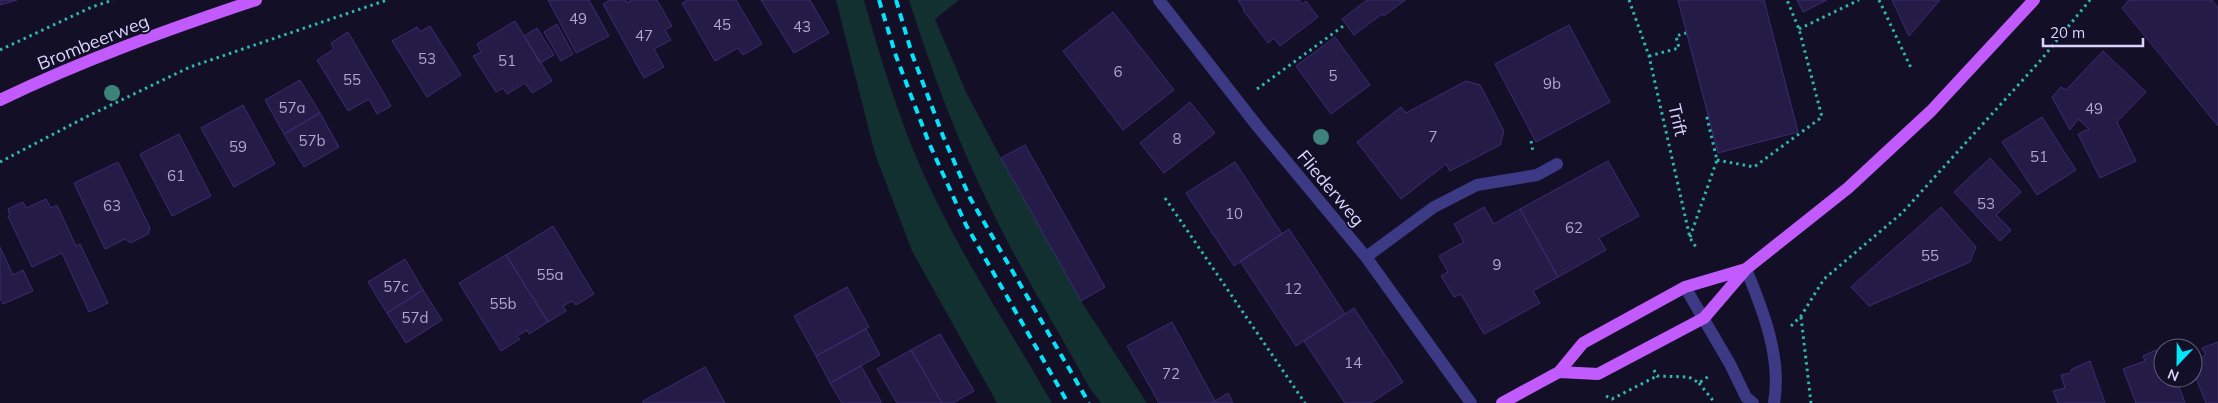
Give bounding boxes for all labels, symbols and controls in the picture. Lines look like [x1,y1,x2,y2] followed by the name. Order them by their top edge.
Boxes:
[34,9,152,75] street label: Brombeerweg
[569,9,587,28] house number: 49
[713,15,731,34] house number: 45
[2043,15,2143,47] scale bar
[793,17,811,36] house number: 43
[2050,23,2085,42] text: 20 m
[635,26,653,45] house number: 47
[418,49,436,68] house number: 53
[498,51,516,70] house number: 51
[1113,62,1123,81] house number: 6
[1328,66,1338,85] house number: 5
[343,70,361,89] house number: 55
[1543,74,1561,93] house number: 9b
[278,98,306,117] house number: 57a
[2085,99,2103,118] house number: 49
[1663,102,1693,138] street label: Trift
[1428,127,1438,146] house number: 7
[1172,129,1182,148] house number: 8
[298,131,326,150] house number: 57b
[229,137,247,156] house number: 59
[1293,145,1369,231] street label: Fliederweg
[2030,147,2048,166] house number: 51
[167,166,185,185] house number: 61
[1977,194,1995,213] house number: 53
[103,196,121,215] house number: 63
[1225,204,1243,223] house number: 10
[1565,218,1583,237] house number: 62
[1921,246,1939,265] house number: 55
[1492,255,1502,274] house number: 9
[536,265,564,284] house number: 55a
[383,277,409,296] house number: 57c
[1284,279,1302,298] house number: 12
[489,294,517,313] house number: 55b
[401,308,429,327] house number: 57d
[2153,338,2203,388] north arrow
[1344,353,1362,372] house number: 14
[1162,364,1180,383] house number: 72
[2165,365,2181,385] text: N

